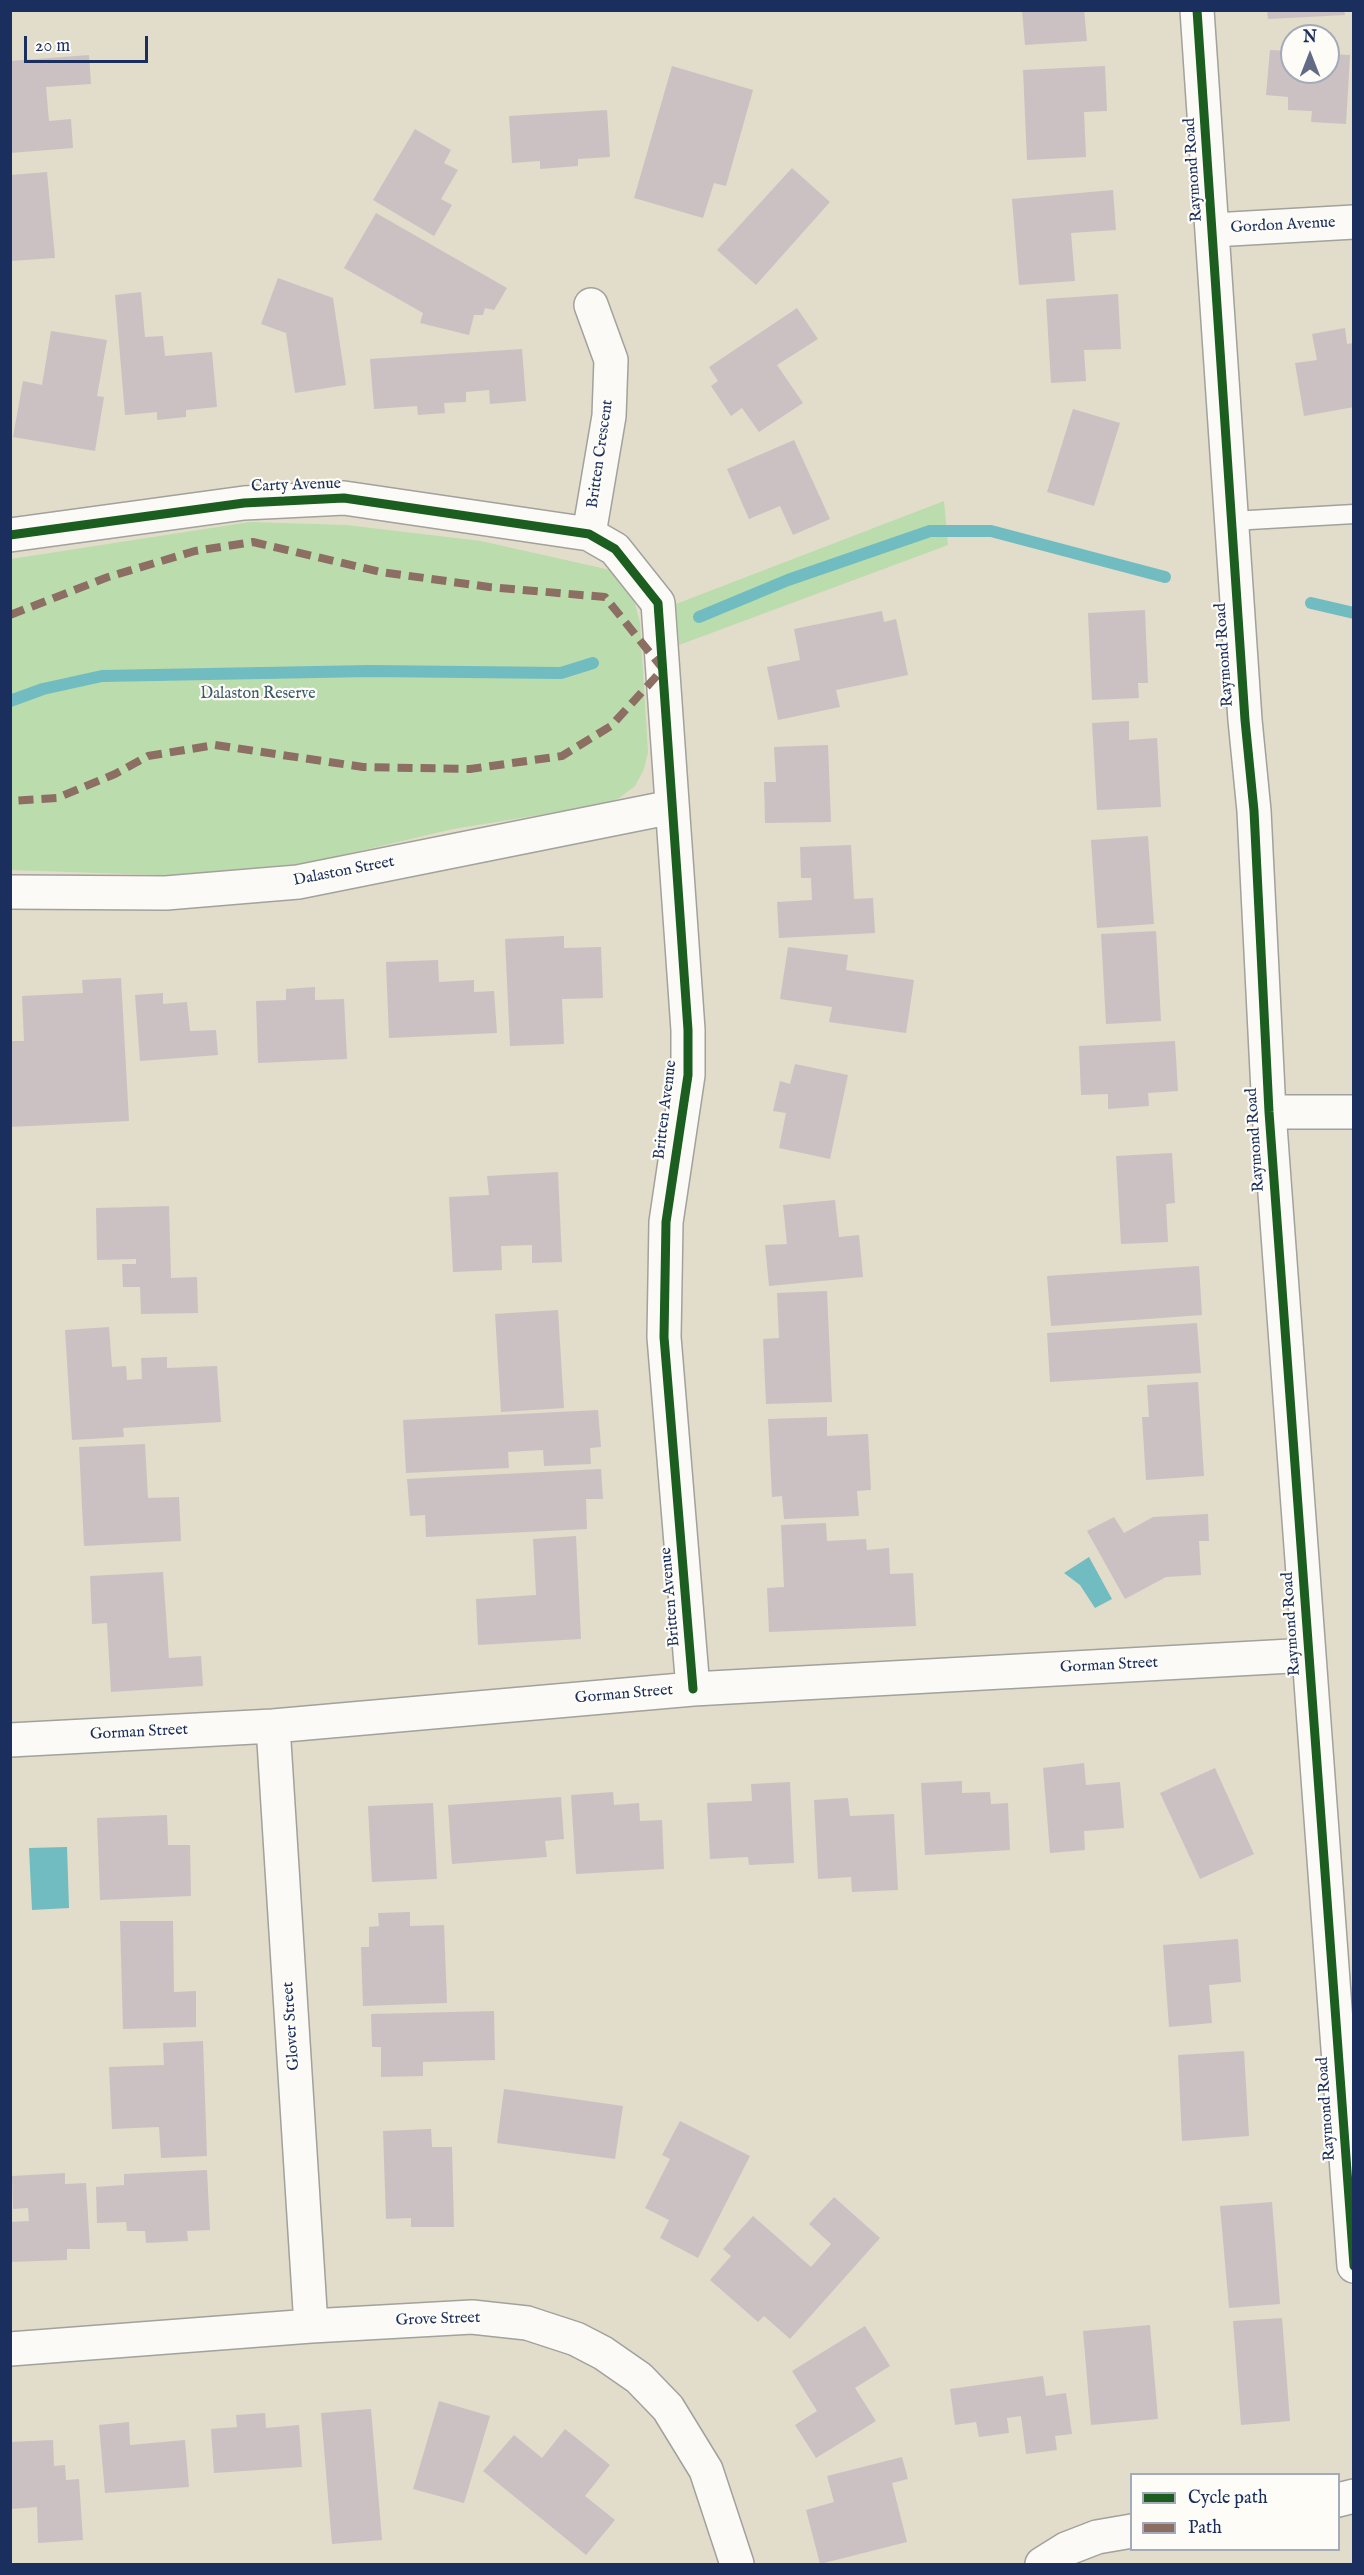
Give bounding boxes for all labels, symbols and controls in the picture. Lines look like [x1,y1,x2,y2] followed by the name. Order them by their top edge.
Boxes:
[27,24,152,62] scale bar
[1280,24,1340,84] north arrow
[1303,28,1317,48] text: N
[35,35,70,58] text: 20 m
[1181,117,1207,223] street label: Raymond Road
[1230,214,1336,238] street label: Gordon Avenue
[584,398,618,510] street label: Britten Crescent
[251,475,341,497] street label: Carty Avenue
[1212,602,1238,708] street label: Raymond Road
[200,685,316,705] park label: Dalaston Reserve
[292,853,396,891] street label: Dalaston Street
[650,1059,682,1161] street label: Britten Avenue
[1243,1087,1269,1193] street label: Raymond Road
[657,1546,685,1648] street label: Britten Avenue
[1279,1571,1305,1677] street label: Raymond Road
[1059,1654,1159,1678] street label: Gorman Street
[574,1681,674,1709] street label: Gorman Street
[89,1721,189,1745] street label: Gorman Street
[279,1981,305,2071] street label: Glover Street
[1314,2056,1340,2162] street label: Raymond Road
[395,2309,481,2331] street label: Grove Street
[1130,2473,1340,2551] legend
[1188,2487,1268,2510] text: Cycle path
[1188,2517,1222,2540] text: Path

